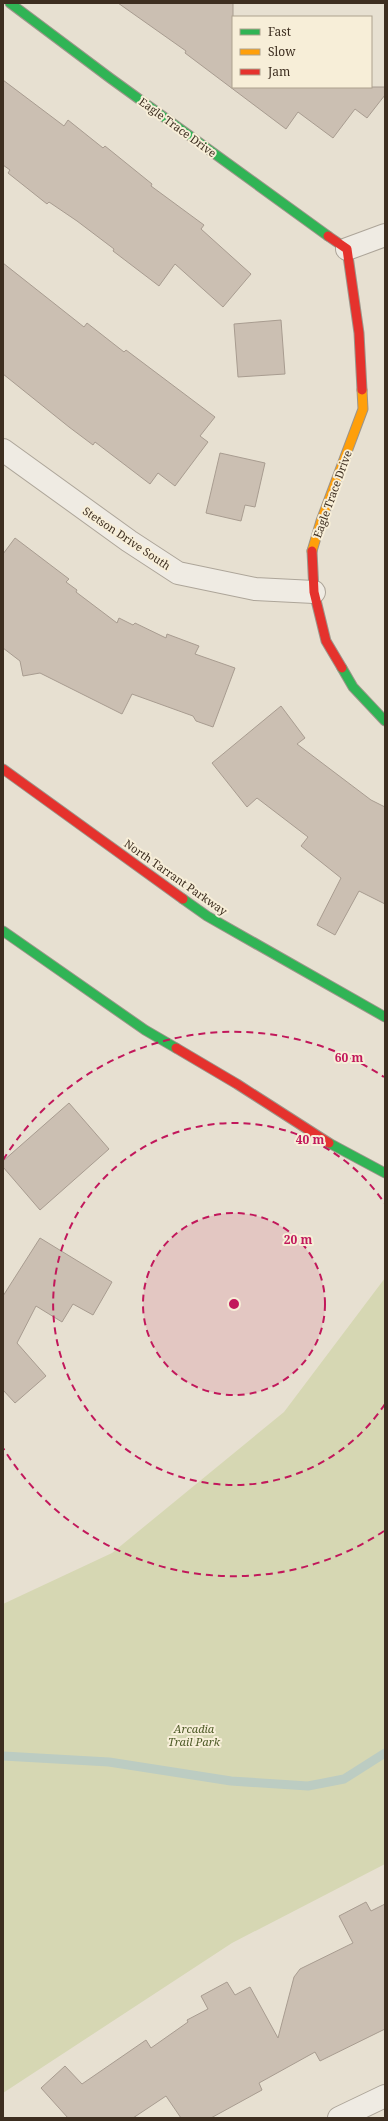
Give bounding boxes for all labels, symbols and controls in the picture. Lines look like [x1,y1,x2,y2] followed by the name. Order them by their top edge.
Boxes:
[232,16,372,88] legend
[268,23,291,40] text: Fast
[268,43,296,60] text: Slow
[267,63,290,80] text: Jam
[136,94,220,160] street label: Eagle Trace Drive
[309,448,355,540] street label: Eagle Trace Drive
[80,503,174,573] street label: Stetson Drive South
[122,836,231,919] street label: North Tarrant Parkway
[335,1049,363,1066] text: 60 m
[296,1131,324,1148] text: 40 m
[284,1231,312,1248] text: 20 m
[227,1297,241,1311] centre of rings
[168,1721,221,1749] park label: Arcadia Trail Park

